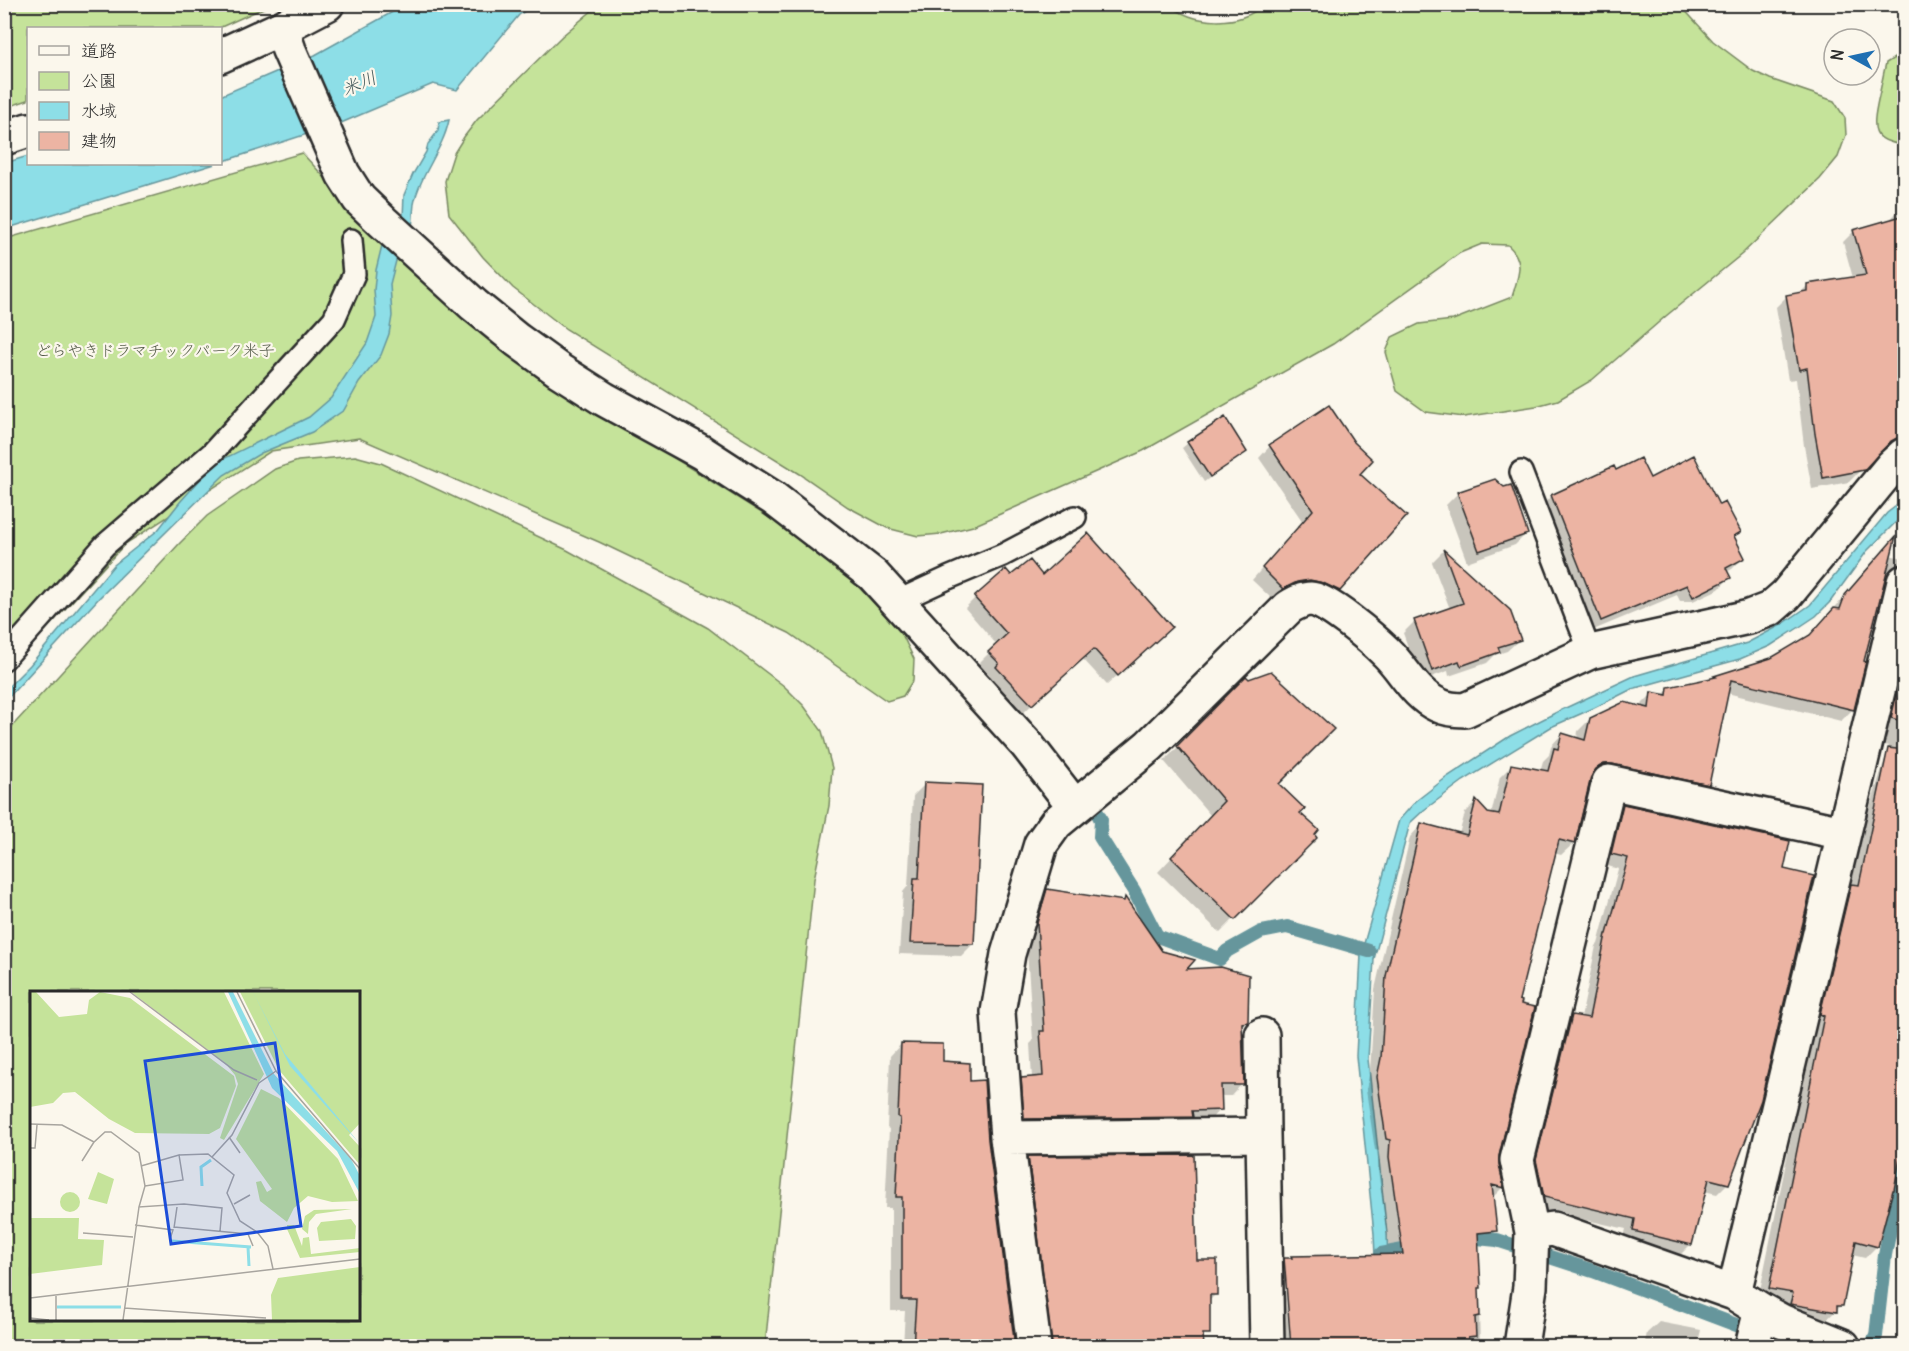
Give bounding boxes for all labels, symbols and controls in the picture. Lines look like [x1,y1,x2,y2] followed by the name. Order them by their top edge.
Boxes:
[27,27,222,165] legend
[1822,27,1882,87] north arrow
[81,39,117,62] text: 道路
[1826,48,1848,62] text: N
[338,65,380,101] water label: 米川
[81,69,117,92] text: 公園
[81,99,117,122] text: 水域
[81,129,117,152] text: 建物
[35,340,275,360] park label: どらやきドラマチックパーク米子
[30,991,360,1321] inset map

